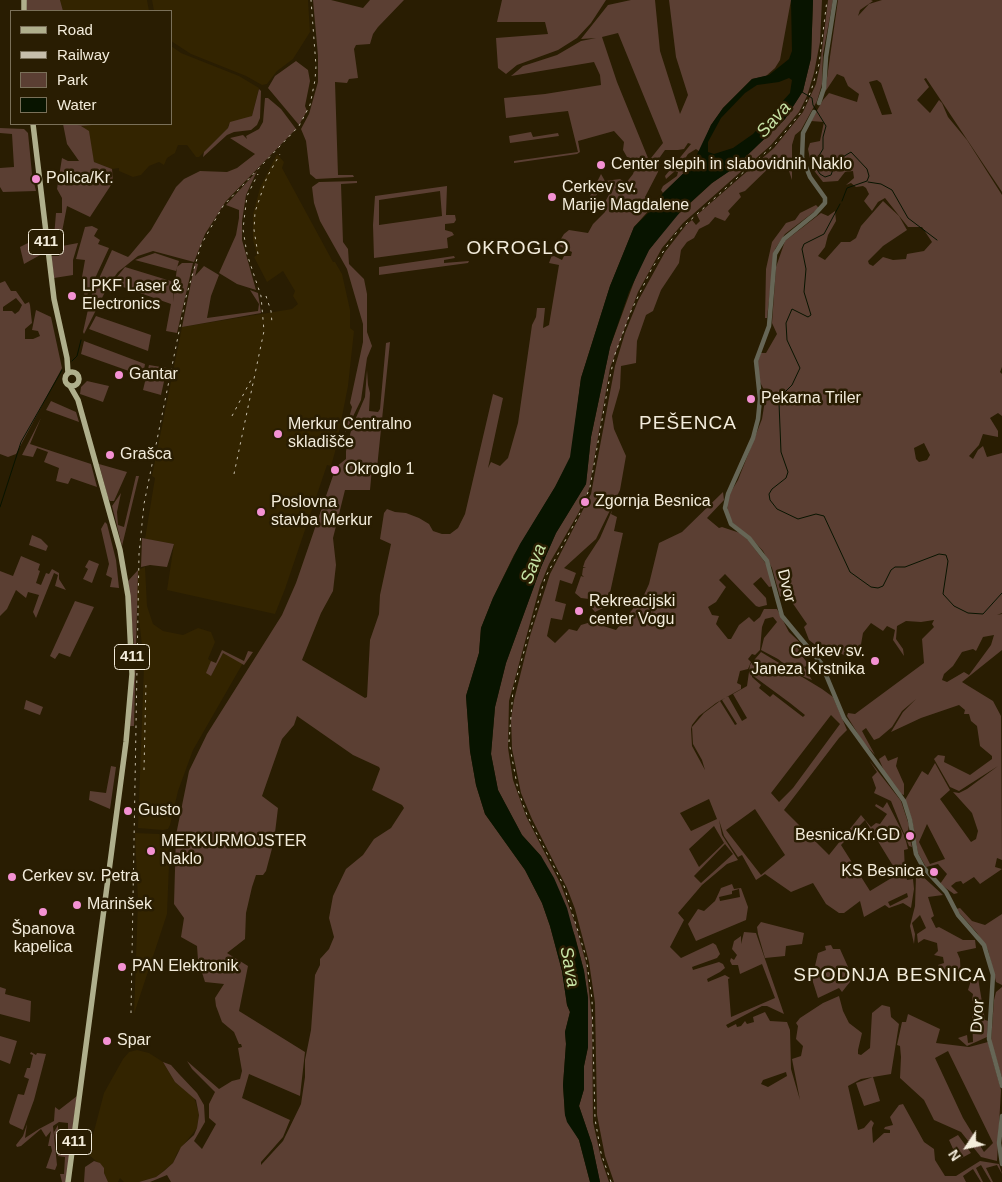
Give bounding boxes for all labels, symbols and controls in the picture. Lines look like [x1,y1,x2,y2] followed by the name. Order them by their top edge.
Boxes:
[10,10,172,125] legend
[57,21,93,38] text: Road
[57,46,110,63] text: Railway
[57,71,88,88] text: Park
[57,96,96,113] text: Water
[752,98,796,142] water label: Sava
[611,155,852,175] place label: Center slepih in slabovidnih Naklo
[595,159,607,171] marker: Center slepih in slabovidnih Naklo
[46,169,114,189] place label: Polica/Kr.
[30,173,42,185] marker: Polica/Kr.
[562,178,689,216] place label: Cerkev sv. Marije Magdalene
[546,191,558,203] marker: Cerkev sv. Marije Magdalene
[28,230,64,254] road number: 411
[466,238,570,260] district label: OKROGLO
[82,277,182,315] place label: LPKF Laser & Electronics
[66,290,78,302] marker: LPKF Laser & Electronics
[129,365,178,385] place label: Gantar
[113,369,125,381] marker: Gantar
[761,389,861,409] place label: Pekarna Triler
[745,393,757,405] marker: Pekarna Triler
[638,413,738,435] district label: PEŠENCA
[288,415,412,453] place label: Merkur Centralno skladišče
[272,428,284,440] marker: Merkur Centralno skladišče
[120,445,172,465] place label: Grašca
[104,449,116,461] marker: Grašca
[345,460,414,480] place label: Okroglo 1
[329,464,341,476] marker: Okroglo 1
[595,492,711,512] place label: Zgornja Besnica
[271,493,372,531] place label: Poslovna stavba Merkur
[579,496,591,508] marker: Zgornja Besnica
[255,506,267,518] marker: Poslovna stavba Merkur
[517,541,551,587] water label: Sava
[773,567,799,605] street label: Dvor
[589,592,675,630] place label: Rekreacijski center Vogu
[573,605,585,617] marker: Rekreacijski center Vogu
[751,642,865,680] place label: Cerkev sv. Janeza Krstnika
[114,644,150,670] road number: 411
[869,655,881,667] marker: Cerkev sv. Janeza Krstnika
[138,801,181,821] place label: Gusto
[122,805,134,817] marker: Gusto
[795,826,900,846] place label: Besnica/Kr.GD
[904,830,916,842] marker: Besnica/Kr.GD
[161,832,307,870] place label: MERKURMOJSTER Naklo
[145,845,157,857] marker: MERKURMOJSTER Naklo
[841,862,924,882] place label: KS Besnica
[928,866,940,878] marker: KS Besnica
[22,867,139,887] place label: Cerkev sv. Petra
[6,871,18,883] marker: Cerkev sv. Petra
[87,895,152,915] place label: Marinšek
[71,899,83,911] marker: Marinšek
[37,906,49,918] marker: Španova kapelica
[11,920,75,958] place label: Španova kapelica
[554,945,584,989] water label: Sava
[132,957,238,977] place label: PAN Elektronik
[116,961,128,973] marker: PAN Elektronik
[791,965,989,987] district label: SPODNJA BESNICA
[967,998,989,1034] street label: Dvor
[117,1031,151,1051] place label: Spar
[101,1035,113,1047] marker: Spar
[942,1122,992,1172] north arrow
[56,1130,92,1154] road number: 411
[945,1147,964,1164] text: N

